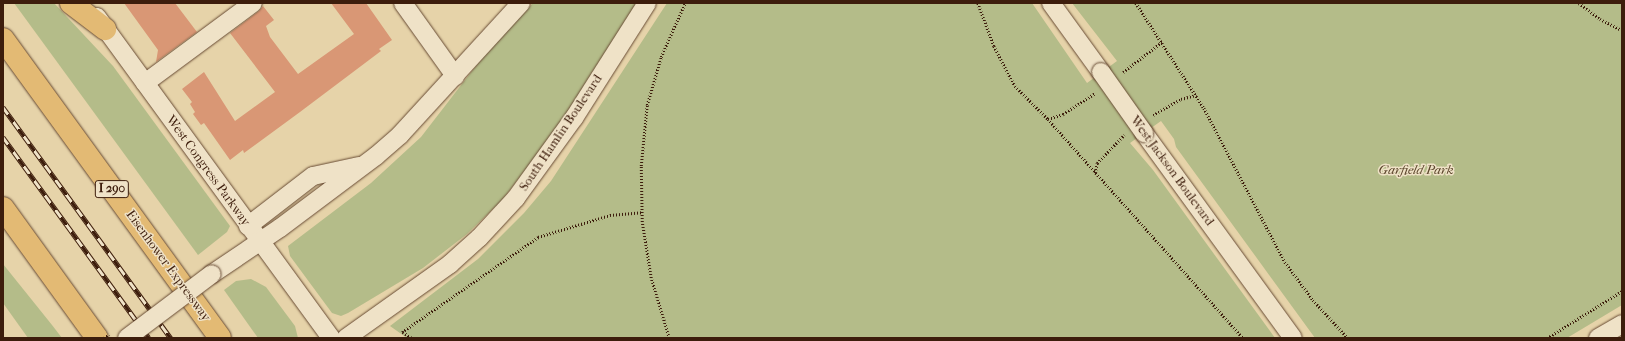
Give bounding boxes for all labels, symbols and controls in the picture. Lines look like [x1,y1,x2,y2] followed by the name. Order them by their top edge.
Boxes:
[516,72,606,194] street label: South Hamlin Boulevard
[163,113,253,229] street label: West Congress Parkway
[1127,113,1217,229] street label: West Jackson Boulevard
[1378,162,1454,178] park label: Garfield Park
[94,179,130,199] road number: I 290
[122,207,214,325] street label: Eisenhower Expressway

